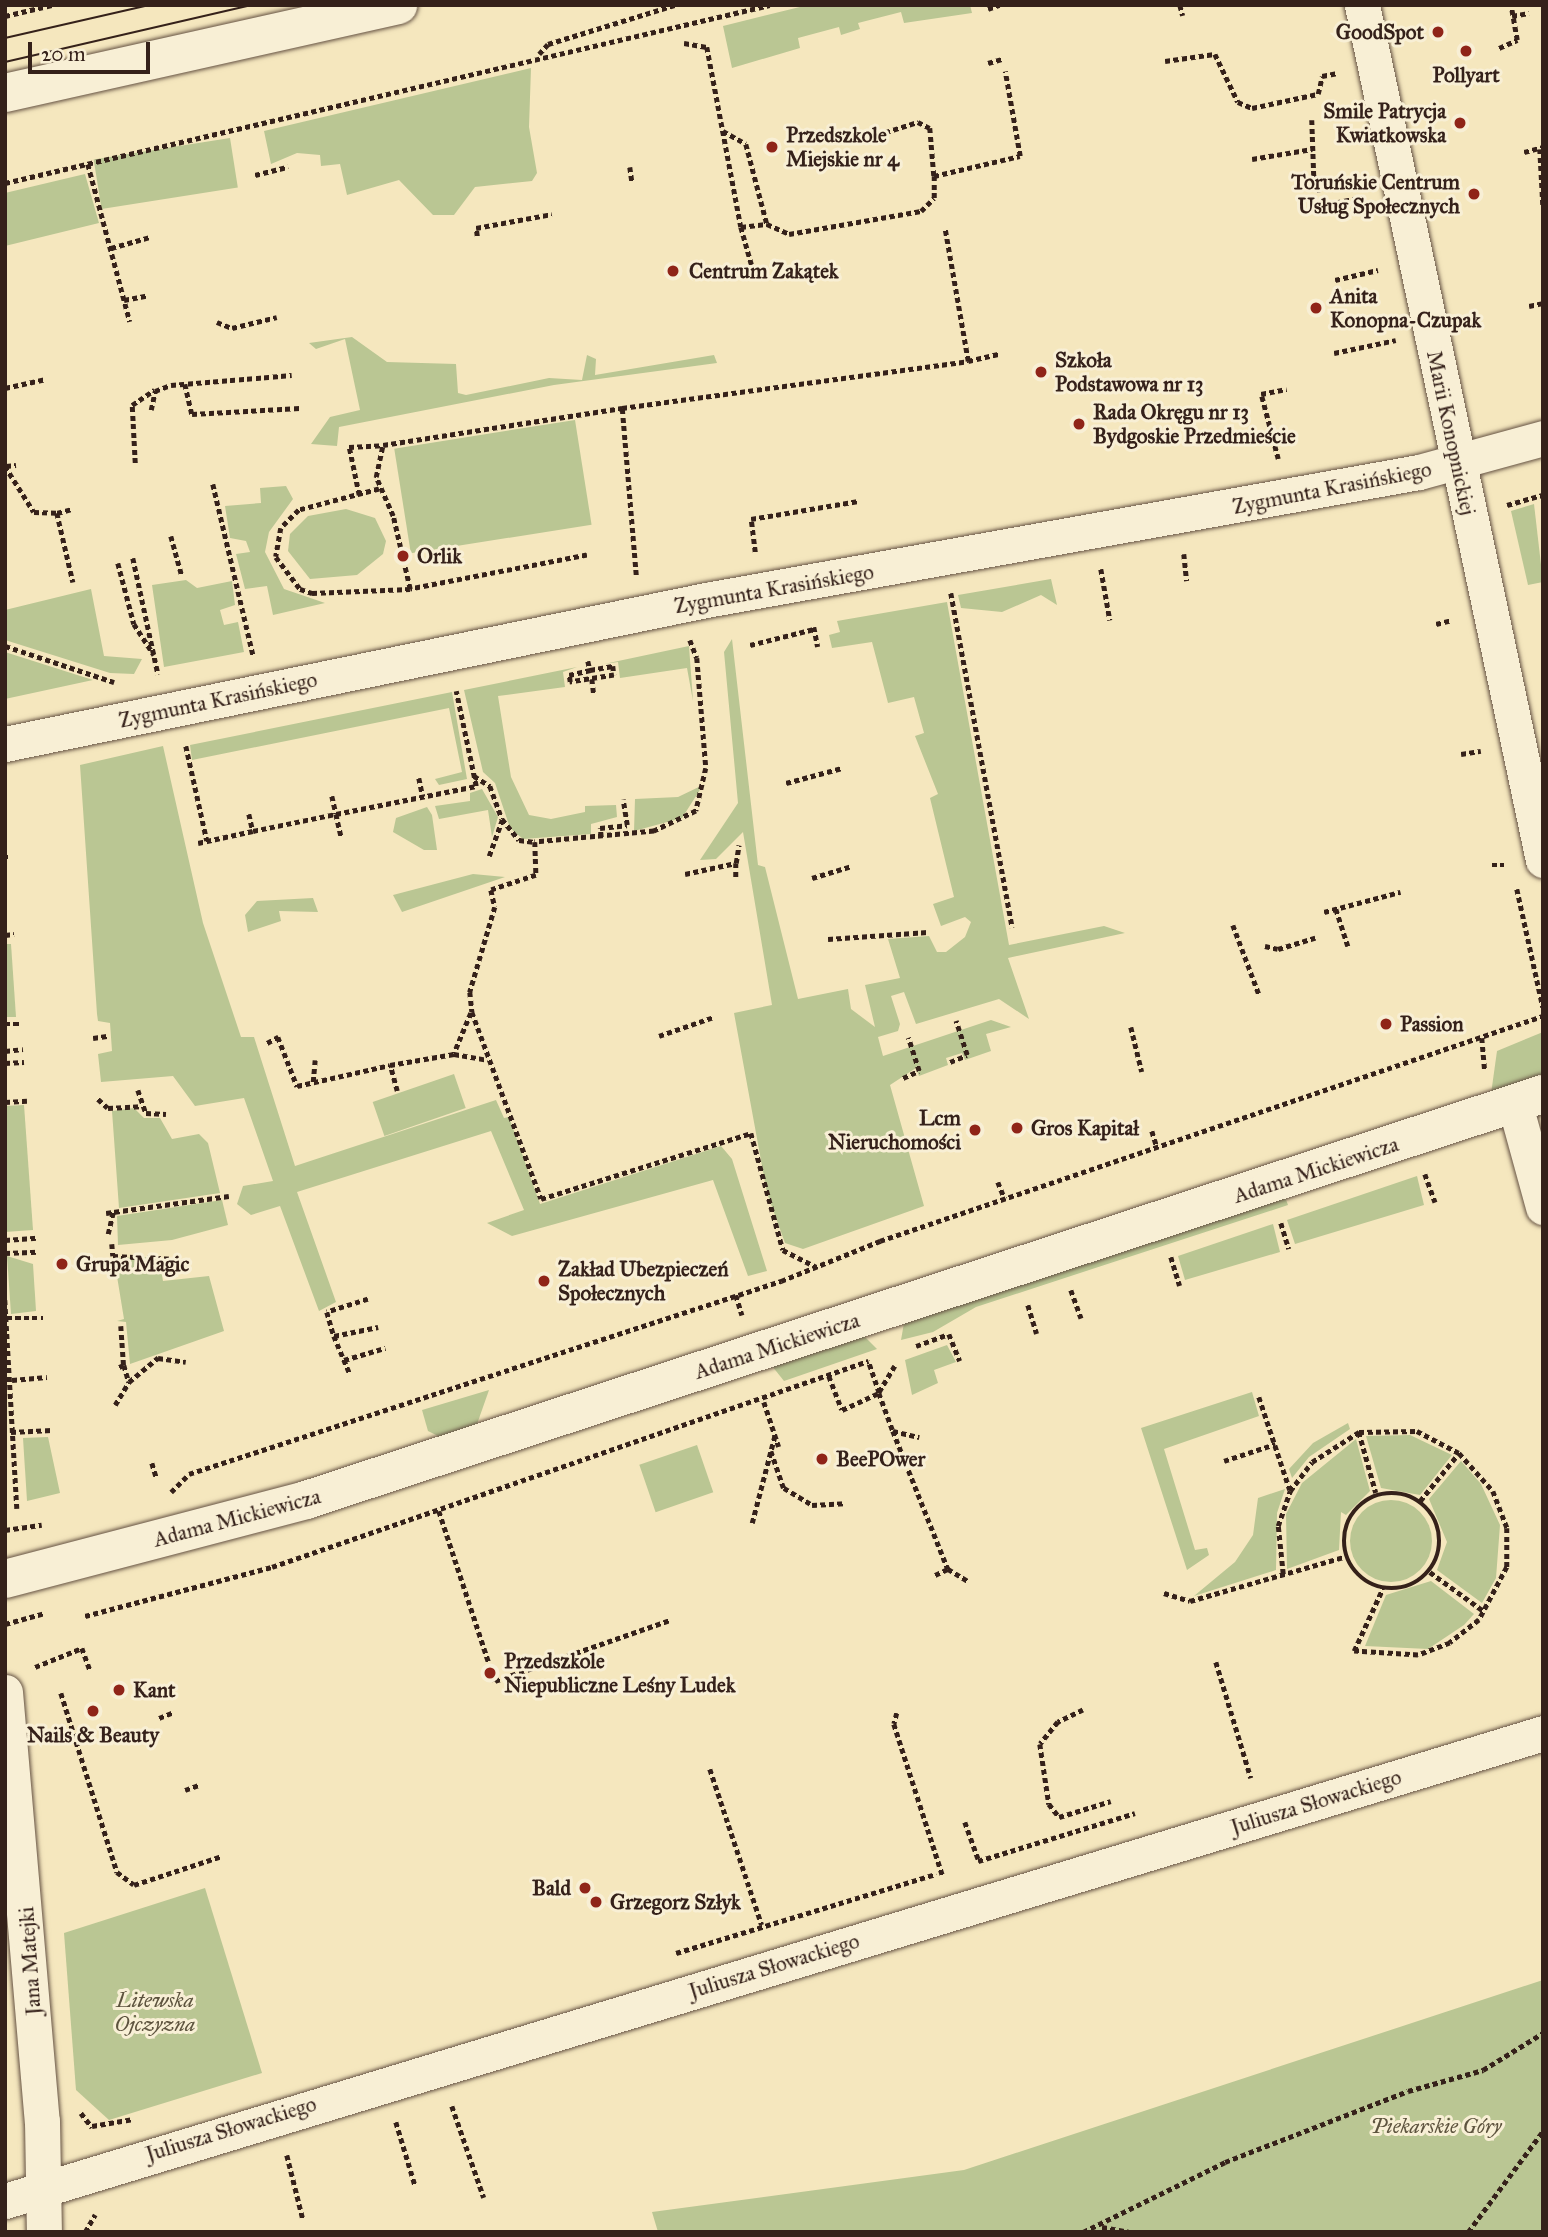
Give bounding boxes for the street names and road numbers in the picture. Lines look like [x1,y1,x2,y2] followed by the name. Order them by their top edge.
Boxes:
[1421,348,1481,518] street label: Marii Konopnickiej
[1230,456,1434,520] street label: Zygmunta Krasińskiego
[672,559,876,619] street label: Zygmunta Krasińskiego
[117,667,319,733] street label: Zygmunta Krasińskiego
[1230,1131,1402,1209] street label: Adama Mickiewicza
[691,1307,863,1385] street label: Adama Mickiewicza
[151,1484,323,1552] street label: Adama Mickiewicza
[1228,1764,1404,1840] street label: Juliusza Słowackiego
[14,1906,46,2016] street label: Jana Matejki
[686,1928,862,2004] street label: Juliusza Słowackiego
[143,2091,319,2167] street label: Juliusza Słowackiego

